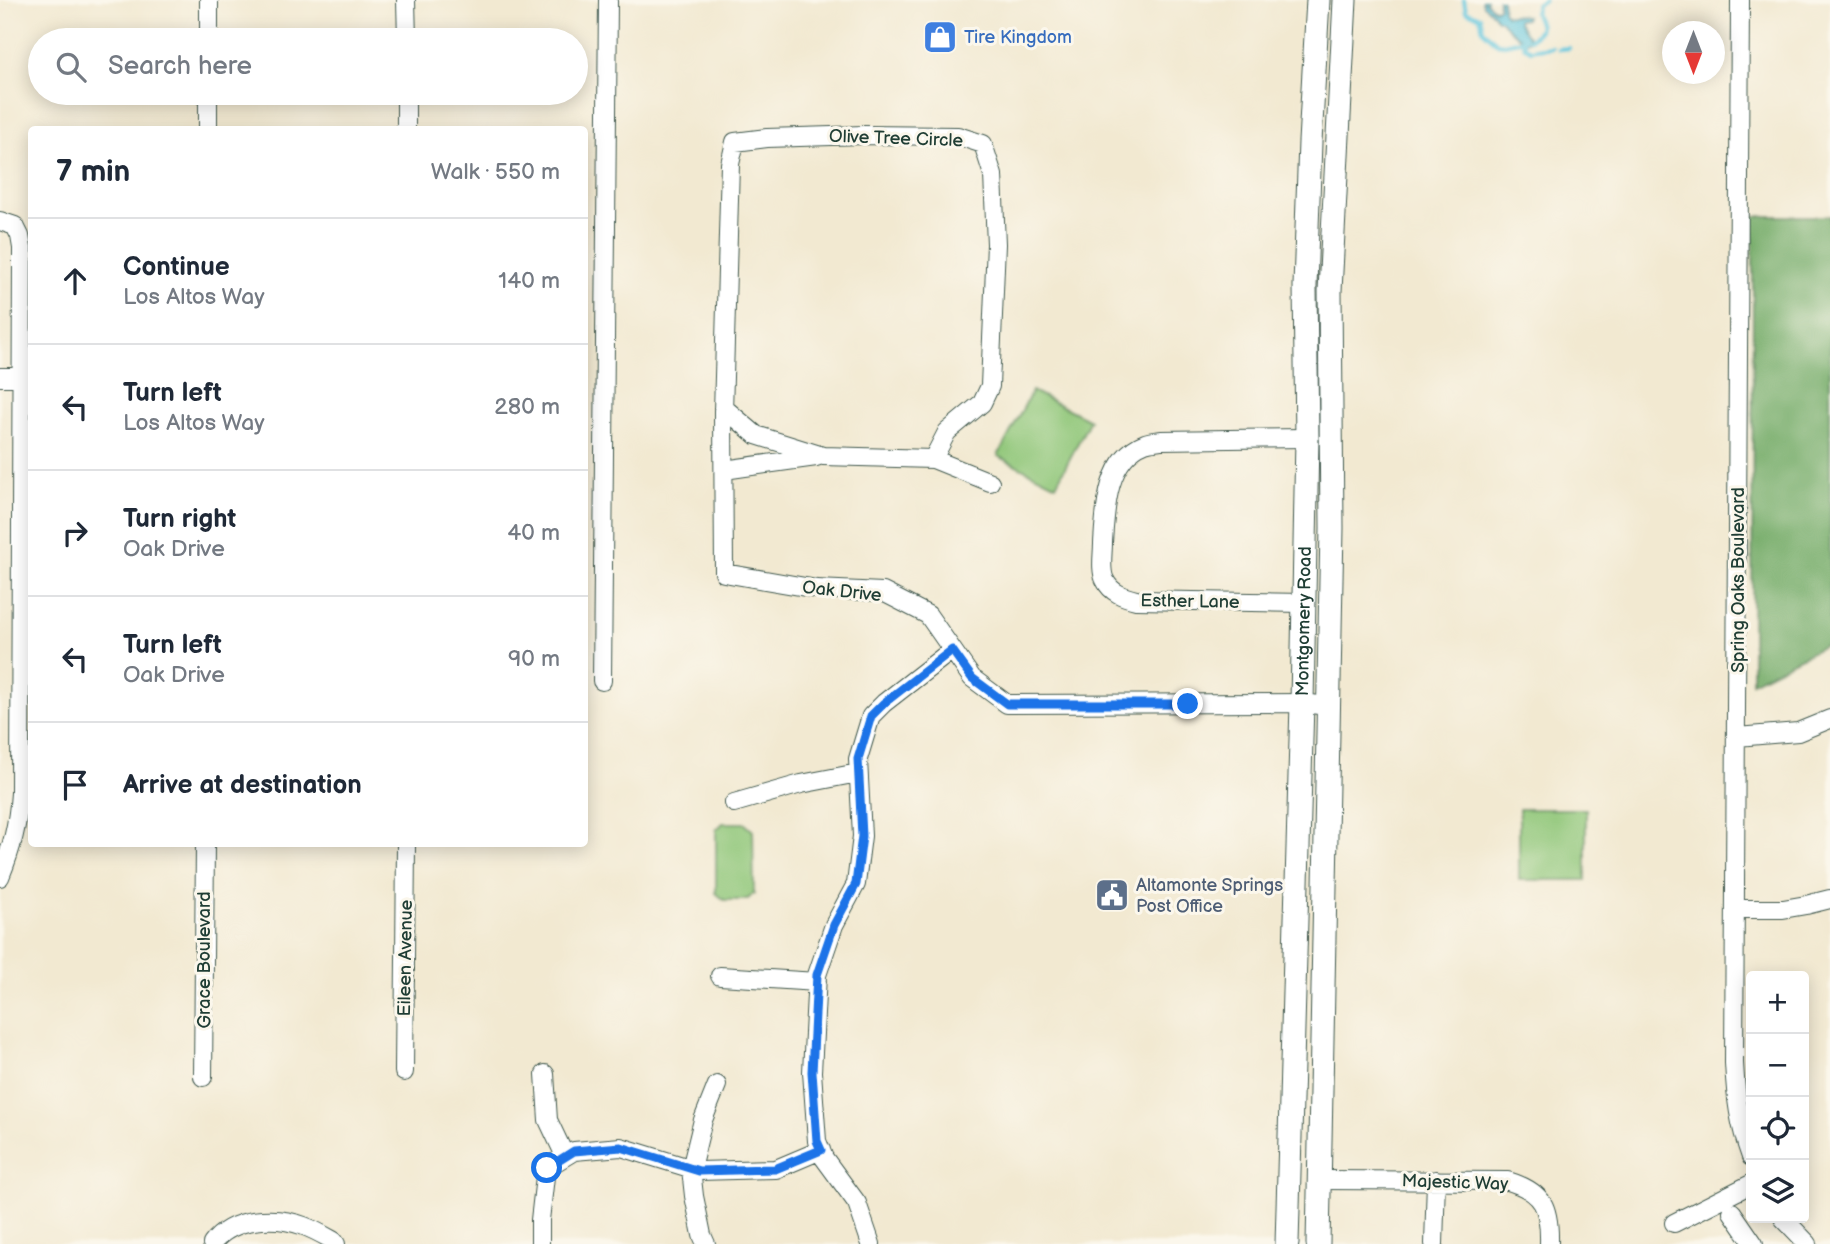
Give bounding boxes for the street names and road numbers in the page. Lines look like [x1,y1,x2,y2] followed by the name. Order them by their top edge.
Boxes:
[829,126,964,151] street label: Olive Tree Circle
[1728,487,1749,673] street label: Spring Oaks Boulevard
[1292,546,1316,696] street label: Montgomery Road
[801,577,883,606] street label: Oak Drive
[1140,590,1240,613] street label: Esther Lane
[194,892,215,1028] street label: Grace Boulevard
[394,899,417,1017] street label: Eileen Avenue
[1401,1170,1510,1195] street label: Majestic Way

